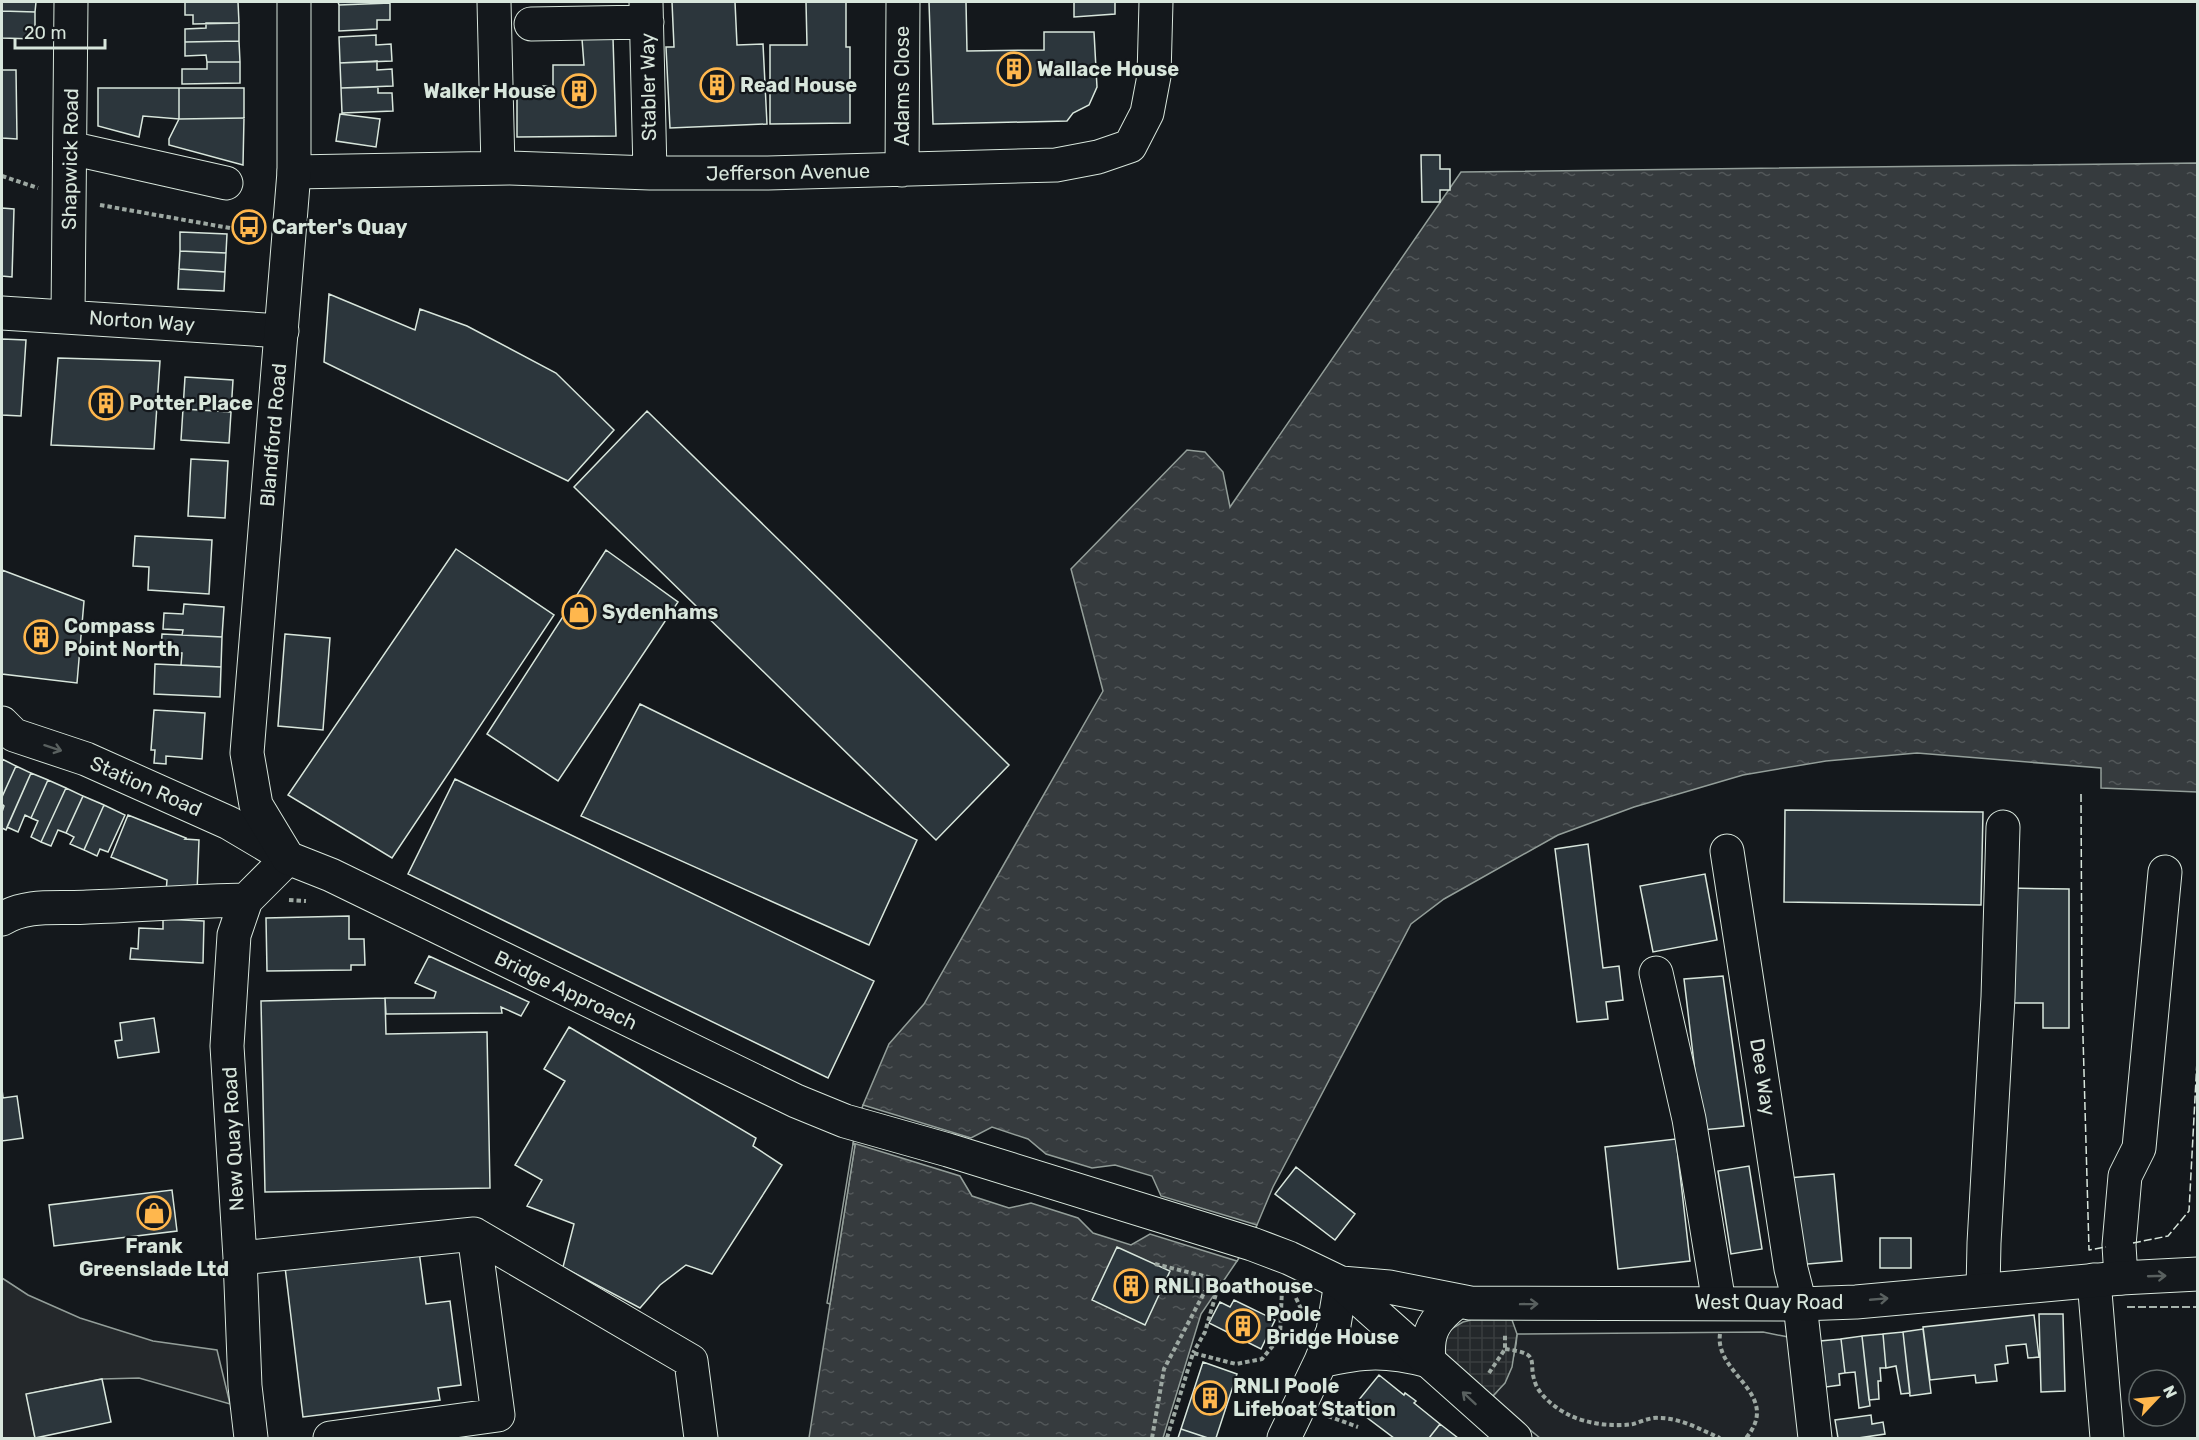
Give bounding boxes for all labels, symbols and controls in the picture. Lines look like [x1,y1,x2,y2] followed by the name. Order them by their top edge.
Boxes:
[15,12,105,50] scale bar
[24,22,66,44] text: 20 m
[890,26,914,146] street label: Adams Close
[635,33,661,141] street label: Stabler Way
[996,51,1032,87] building icon: Wallace House
[1037,57,1179,81] place label: Wallace House
[699,67,735,103] building icon: Read House
[561,73,597,109] building icon: Walker House
[740,73,857,97] place label: Read House
[423,79,556,103] place label: Walker House
[57,88,83,230] street label: Shapwick Road
[706,159,870,185] street label: Jefferson Avenue
[231,209,267,245] bus stop icon: Carter's Quay
[272,215,408,239] place label: Carter's Quay
[88,305,196,337] street label: Norton Way
[255,362,291,508] street label: Blandford Road
[88,385,124,421] building icon: Potter Place
[129,391,253,415] place label: Potter Place
[561,594,597,630] shop icon: Sydenhams
[602,600,718,624] place label: Sydenhams
[64,614,180,661] place label: Compass Point North
[23,619,59,655] building icon: Compass Point North
[43,743,62,754] one-way arrow
[86,751,206,821] street label: Station Road
[491,945,641,1035] street label: Bridge Approach
[1745,1037,1781,1117] street label: Dee Way
[217,1066,249,1212] street label: New Quay Road
[136,1195,172,1231] shop icon: Frank Greenslade Ltd
[79,1234,229,1281] place label: Frank Greenslade Ltd
[1113,1268,1149,1304] building icon: RNLI Boathouse
[2146,1270,2166,1281] one-way arrow
[1154,1274,1313,1298] place label: RNLI Boathouse
[1695,1290,1843,1314] street label: West Quay Road
[1869,1293,1888,1304] one-way arrow
[1518,1298,1538,1309] one-way arrow
[1266,1302,1399,1349] place label: Poole Bridge House
[1225,1308,1261,1344] building icon: Poole Bridge House
[2127,1368,2187,1428] north arrow
[1233,1374,1396,1421] place label: RNLI Poole Lifeboat Station
[1192,1380,1228,1416] building icon: RNLI Poole Lifeboat Station
[2159,1382,2181,1401] text: N
[1461,1391,1476,1405] one-way arrow

